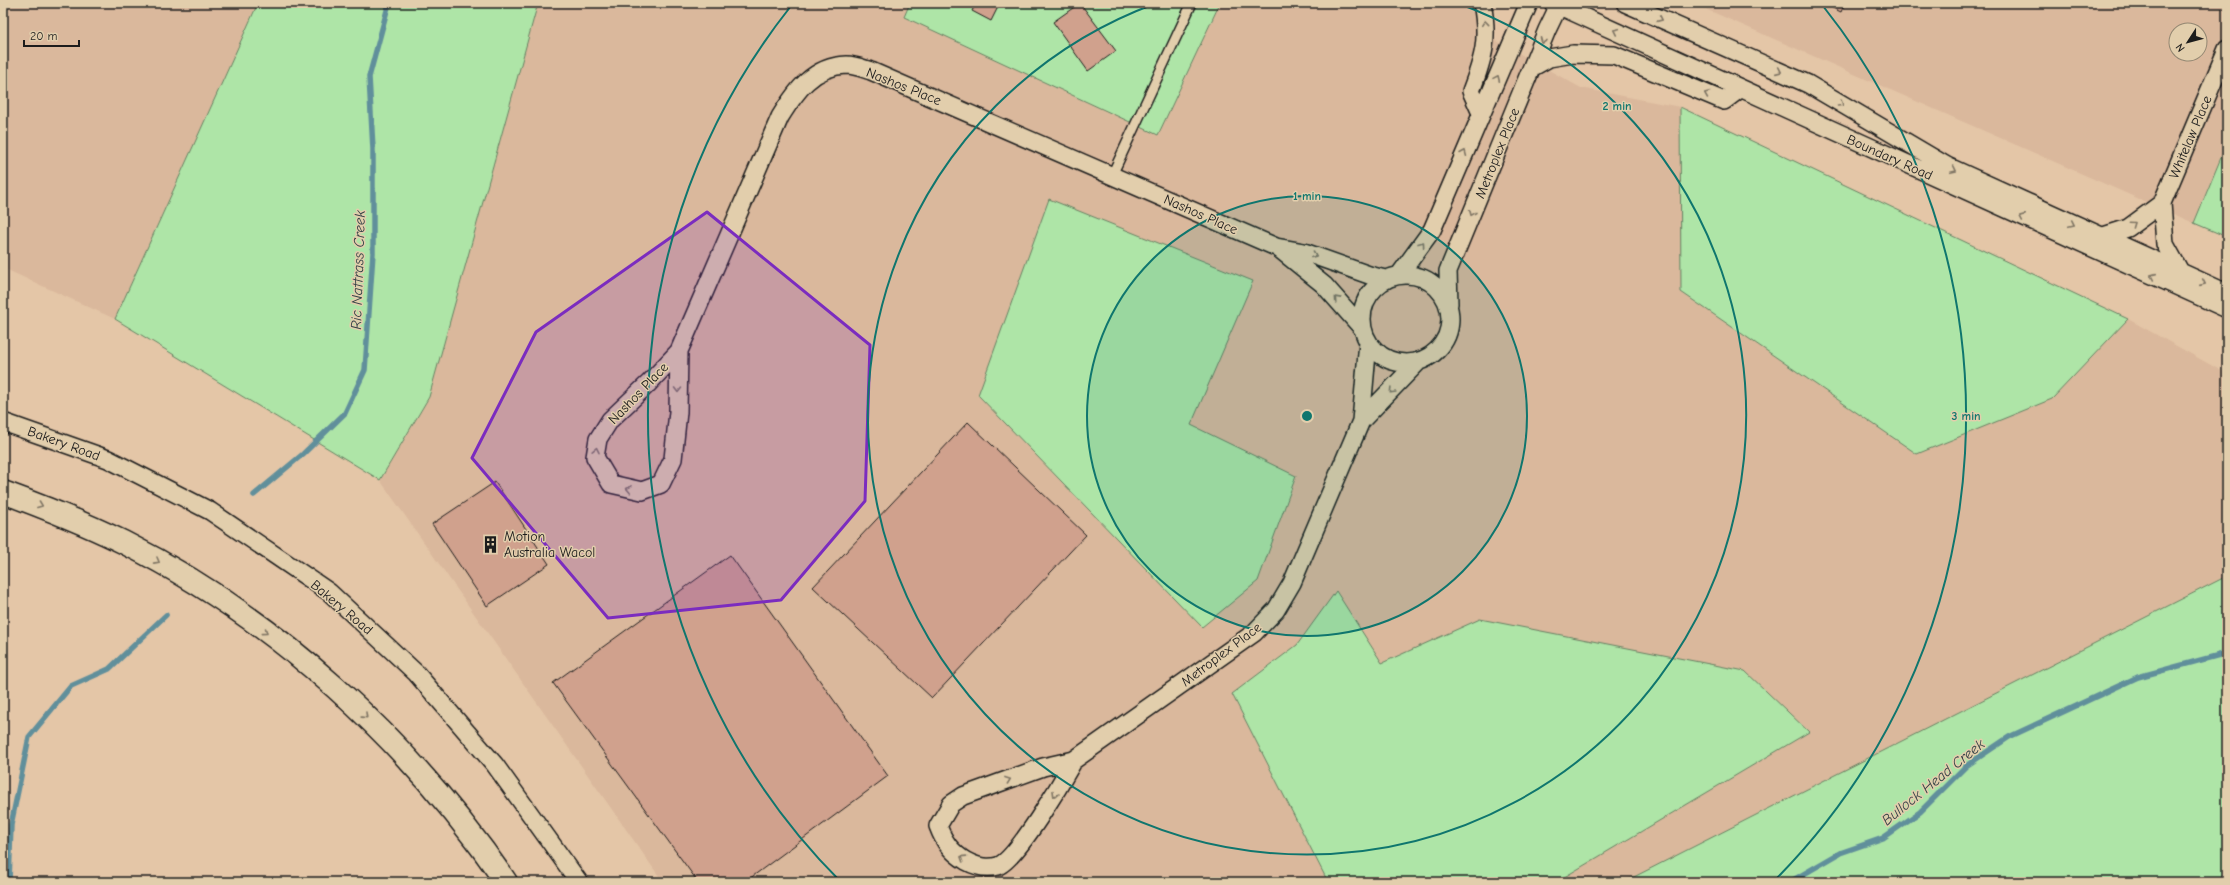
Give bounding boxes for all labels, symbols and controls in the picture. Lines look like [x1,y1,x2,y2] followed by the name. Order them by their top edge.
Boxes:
[1656,14,1664,22] one-way arrow
[1481,19,1490,26] one-way arrow
[24,22,79,48] scale bar
[2168,22,2208,62] north arrow
[1612,28,1619,36] one-way arrow
[30,29,58,43] text: 20 m
[1539,37,1547,44] one-way arrow
[2173,41,2188,54] text: N
[864,64,944,109] street label: Nashos Place
[1776,67,1783,75] one-way arrow
[1492,74,1500,81] one-way arrow
[1704,90,1711,98] one-way arrow
[2165,93,2216,181] street label: Whitelaw Place
[1602,99,1632,113] text: 2 min
[1837,99,1844,107] one-way arrow
[1472,105,1523,201] street label: Metroplex Place
[1844,131,1935,184] street label: Boundary Road
[1460,149,1468,156] one-way arrow
[1950,165,1957,173] one-way arrow
[1293,189,1321,203] text: 1 min
[1161,191,1241,238] street label: Nashos Place
[347,209,369,330] water label: Ric Nattrass Creek
[1469,209,1477,216] one-way arrow
[2018,213,2025,221] one-way arrow
[2067,219,2075,227] one-way arrow
[2129,221,2136,229] one-way arrow
[1417,241,1424,248] one-way arrow
[1310,251,1317,259] one-way arrow
[2150,273,2157,281] one-way arrow
[2200,278,2207,286] one-way arrow
[1335,296,1342,304] one-way arrow
[605,359,672,428] street label: Nashos Place
[1389,386,1396,394] one-way arrow
[674,387,682,393] one-way arrow
[1300,409,1314,423] centre of rings
[1951,409,1981,423] text: 3 min
[25,422,103,464] street label: Bakery Road
[592,447,600,453] one-way arrow
[626,485,632,493] one-way arrow
[36,501,43,509] one-way arrow
[504,528,595,561] place label: Motion Australia Wacol
[481,534,501,554] building icon: Motion Australia Wacol
[153,557,160,564] one-way arrow
[307,576,376,638] street label: Bakery Road
[1178,619,1265,690] street label: Metroplex Place
[261,627,268,634] one-way arrow
[360,711,368,718] one-way arrow
[1878,734,1989,829] water label: Bullock Head Creek
[1004,776,1011,784] one-way arrow
[1053,790,1060,797] one-way arrow
[960,856,967,863] one-way arrow

